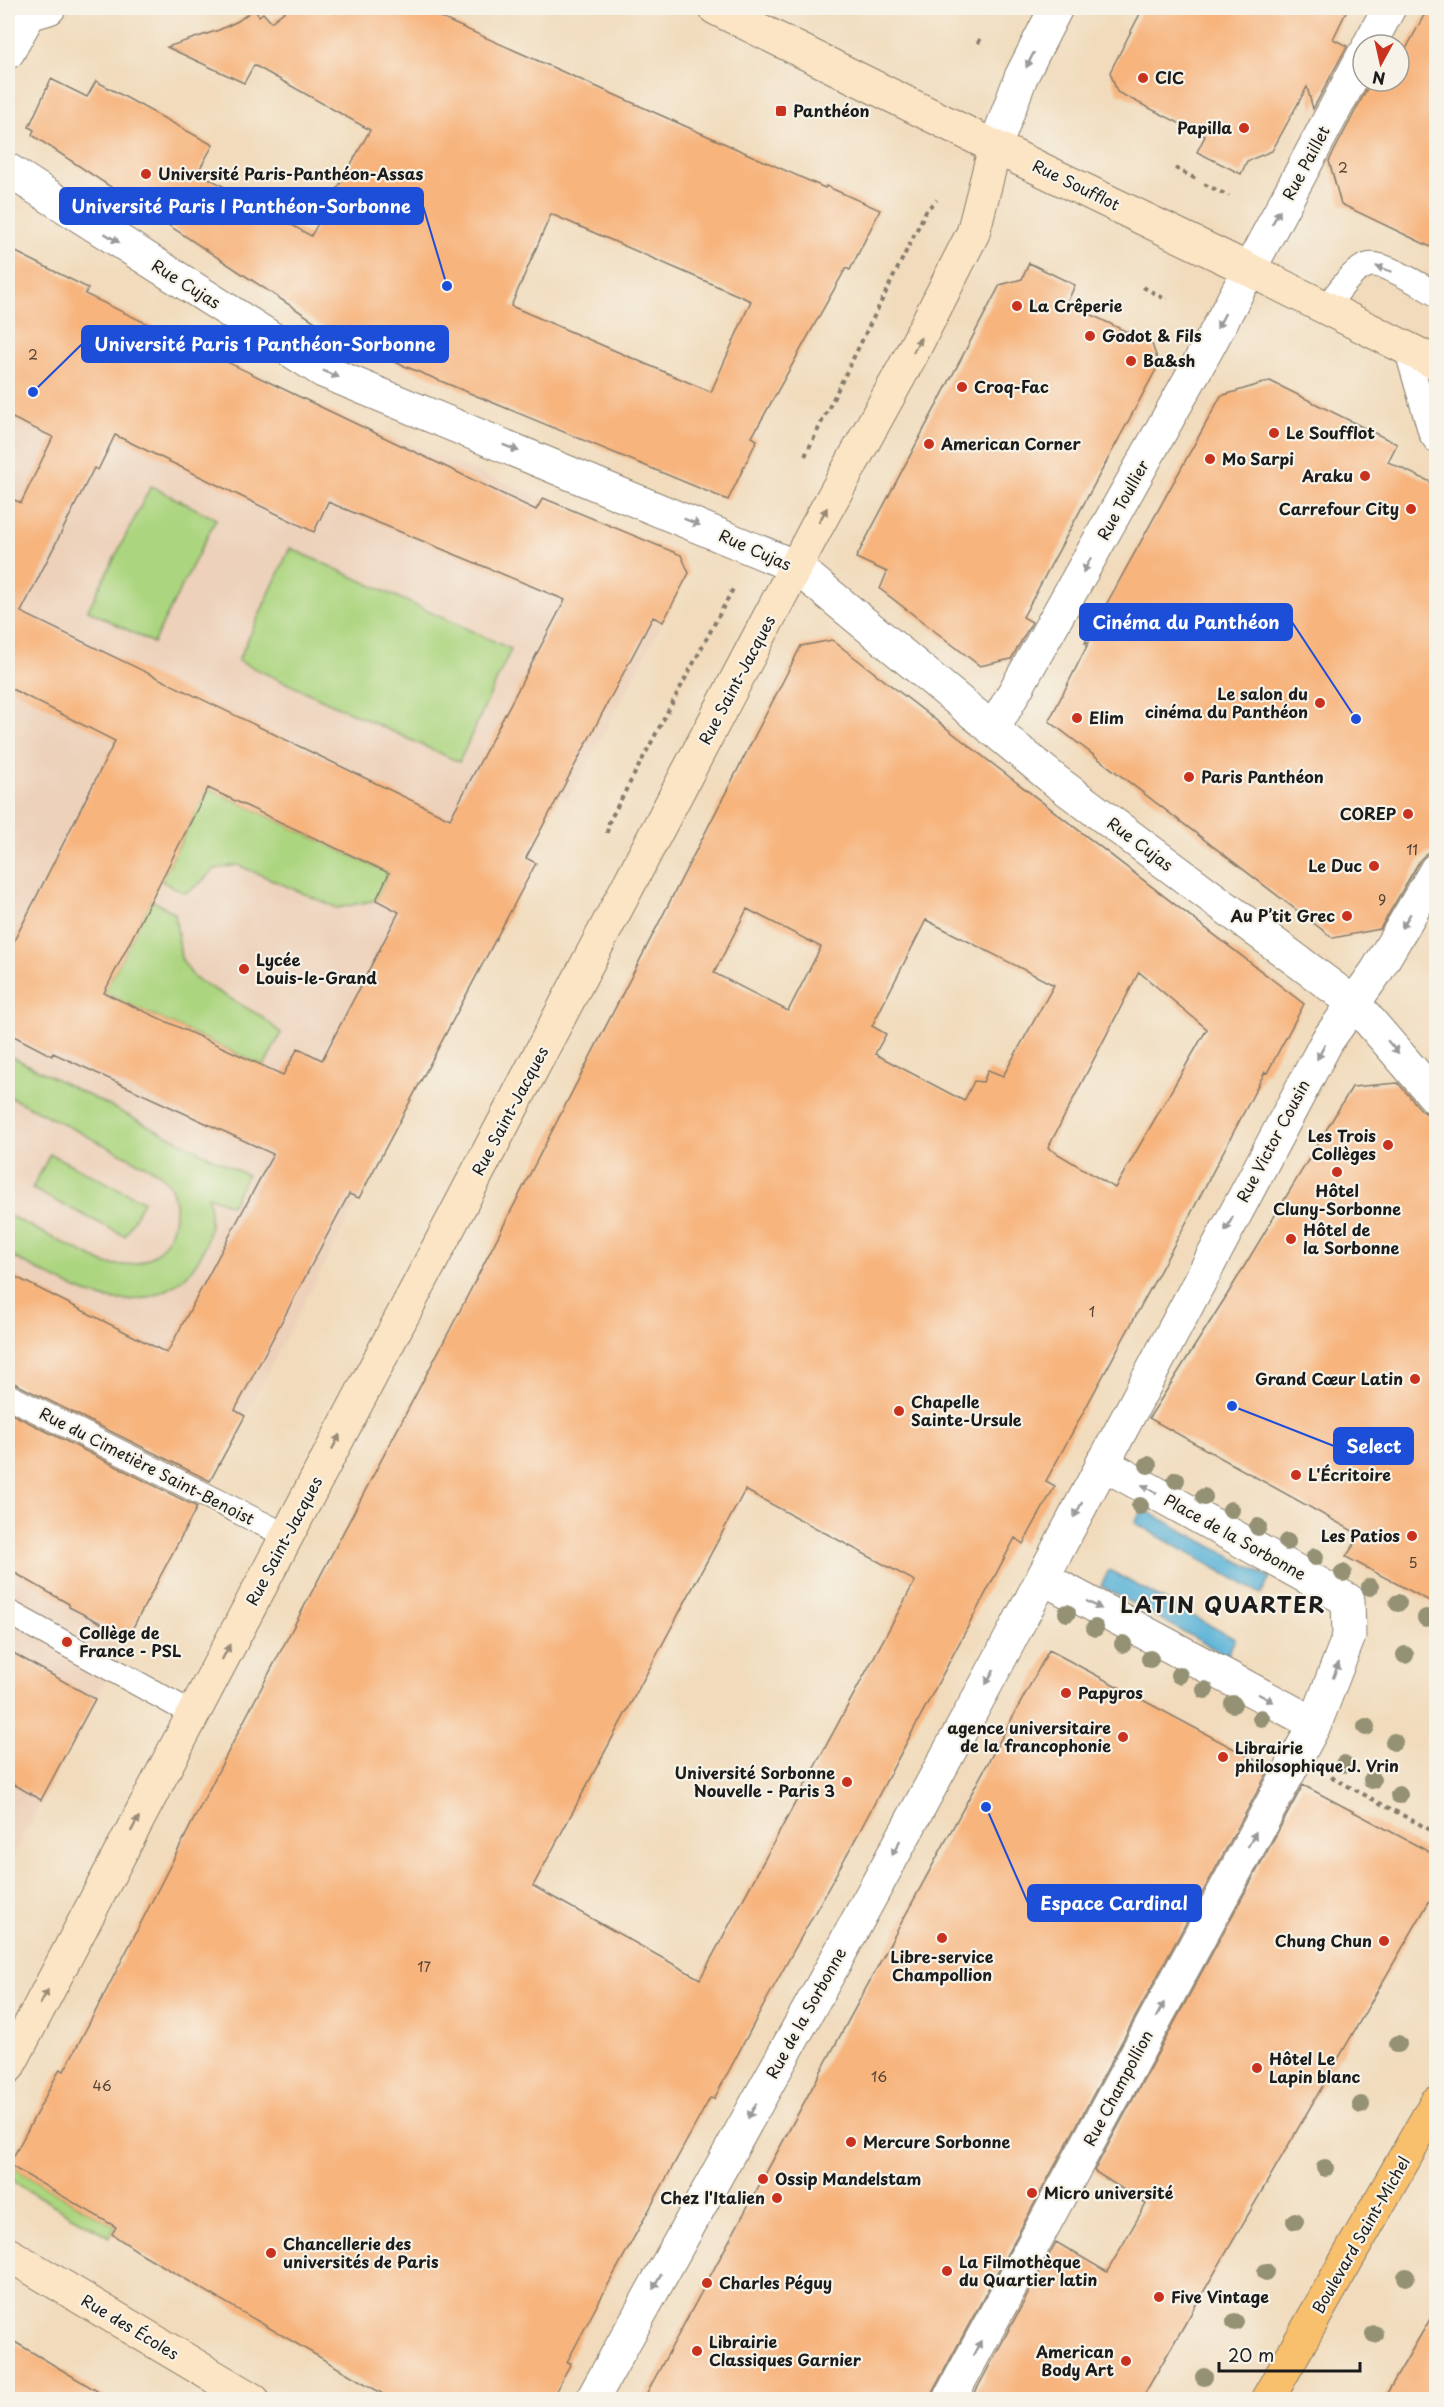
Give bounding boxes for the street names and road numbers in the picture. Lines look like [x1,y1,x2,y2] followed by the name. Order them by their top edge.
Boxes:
[1276,121,1335,204] street label: Rue Paillet
[1029,153,1125,216] street label: Rue Soufflot
[148,253,225,314] street label: Rue Cujas
[1090,455,1154,544] street label: Rue Toullier
[715,522,795,576] street label: Rue Cujas
[692,611,780,748] street label: Rue Saint-Jacques
[1103,810,1179,876] street label: Rue Cujas
[465,1042,553,1179] street label: Rue Saint-Jacques
[1230,1075,1315,1206] street label: Rue Victor Cousin
[36,1400,259,1530] street label: Rue du Cimetière Saint-Benoist
[239,1472,327,1609] street label: Rue Saint-Jacques
[1160,1487,1311,1585] street label: Place de la Sorbonne
[759,1942,851,2082] street label: Rue de la Sorbonne
[1076,2025,1158,2150] street label: Rue Champollion
[1305,2152,1415,2317] street label: Boulevard Saint-Michel
[77,2288,184,2365] street label: Rue des Écoles

